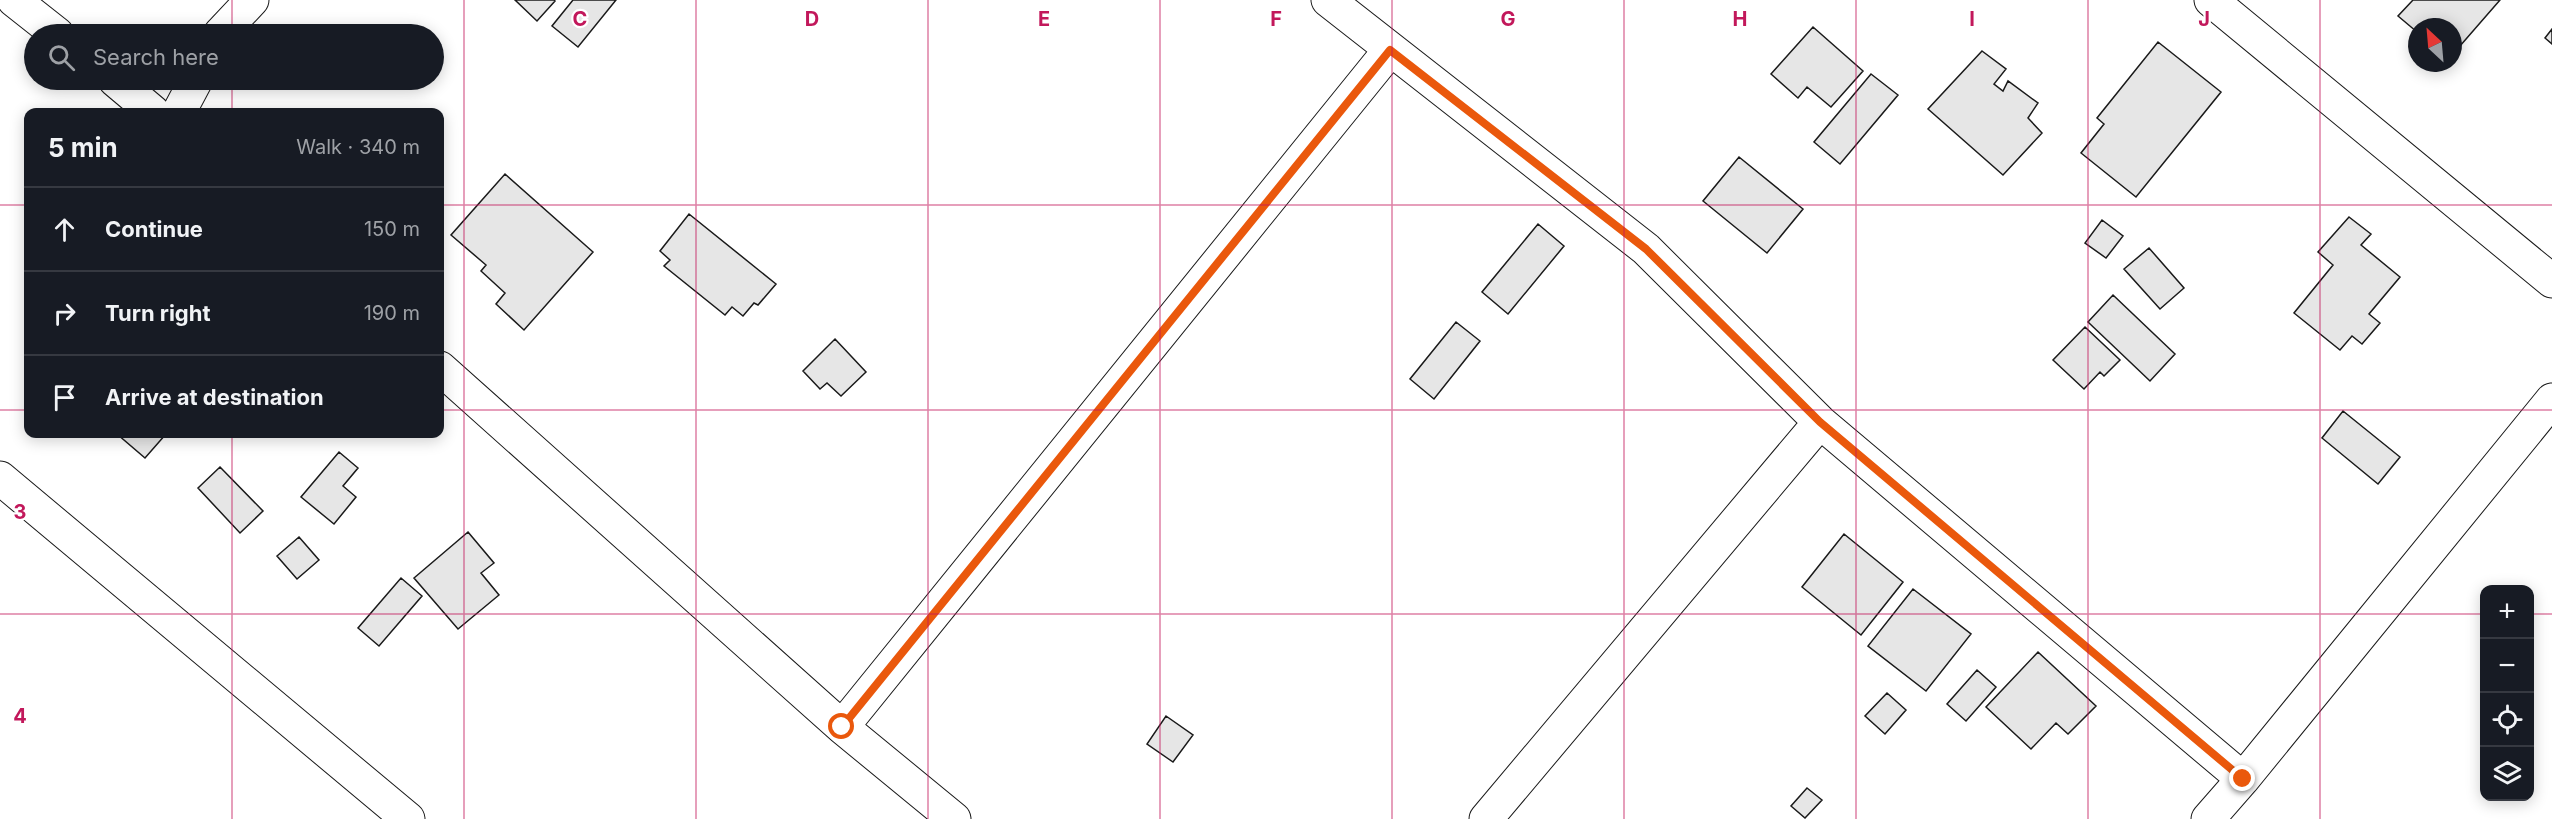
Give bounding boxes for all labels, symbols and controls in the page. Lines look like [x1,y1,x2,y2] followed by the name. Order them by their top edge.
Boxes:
[573,7,587,31] text: C
[805,7,819,31] text: D
[1038,7,1050,31] text: E
[1270,7,1282,31] text: F
[1500,7,1516,31] text: G
[1733,7,1747,31] text: H
[1969,7,1975,31] text: I
[2198,7,2210,31] text: J
[2408,18,2462,72] north arrow
[24,24,444,90] search box
[45,41,78,74] icon: search
[93,44,219,70] text: Search here
[48,132,118,163] text: 5 min
[296,135,420,159] text: Walk · 340 m
[48,213,81,246] icon: ahead
[105,216,203,242] text: Continue
[364,217,420,241] text: 150 m
[48,297,81,330] icon: right
[105,300,211,326] text: Turn right
[364,301,420,325] text: 190 m
[48,381,81,414] icon: arrive
[105,384,324,410] text: Arrive at destination
[14,500,26,524] text: 3
[2480,585,2534,801] map controls
[2480,585,2534,639] button: +
[2480,639,2534,693] button: −
[2480,693,2534,747] button: locate
[13,704,27,728] text: 4
[828,713,854,739] route start
[2480,747,2534,801] button: layers
[2229,765,2255,791] route end

